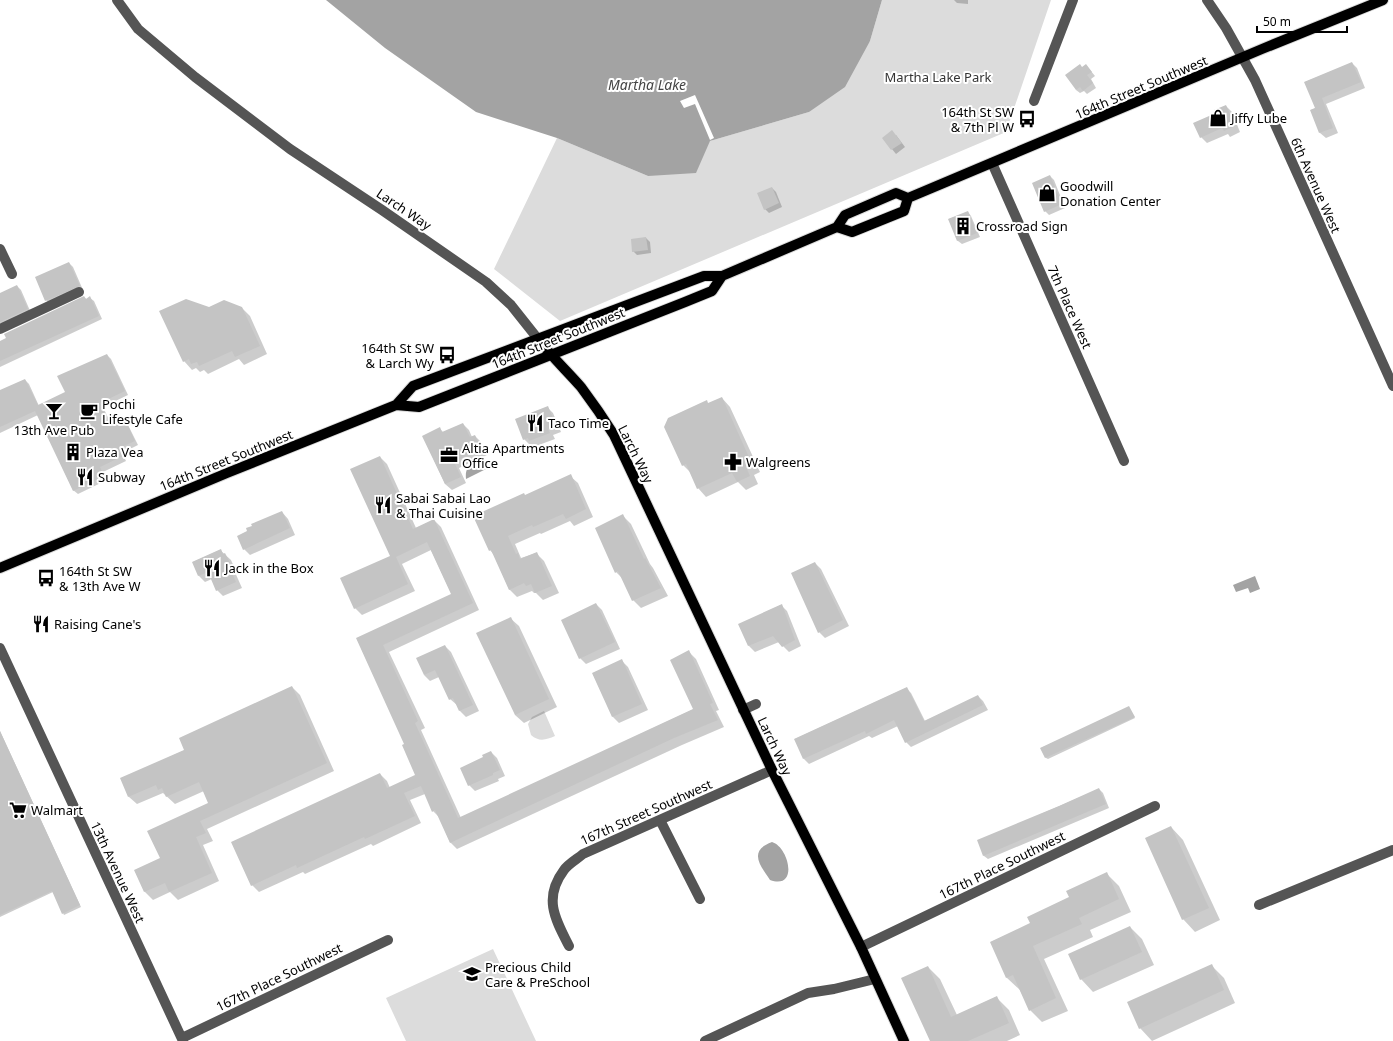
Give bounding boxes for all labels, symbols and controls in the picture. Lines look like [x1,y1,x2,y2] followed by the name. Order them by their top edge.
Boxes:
[1257,8,1347,34] scale bar
[1263,13,1291,30] text: 50 m
[1072,51,1210,123] street label: 164th Street Southwest
[884,68,992,86] park label: Martha Lake Park
[608,75,686,94] water label: Martha Lake
[941,103,1014,136] place label: 164th St SW & 7th Pl W
[1208,108,1228,128] shop icon: Jiffy Lube
[1017,109,1037,129] bus stop icon: 164th St SW & 7th Pl W
[1229,109,1287,127] place label: Jiffy Lube
[1287,134,1345,236] street label: 6th Avenue West
[1060,177,1162,210] place label: Goodwill Donation Center
[1037,183,1057,203] shop icon: Goodwill Donation Center
[373,184,435,234] street label: Larch Way
[953,216,973,236] building icon: Crossroad Sign
[976,217,1068,235] place label: Crossroad Sign
[1044,263,1096,352] street label: 7th Place West
[489,303,628,373] street label: 164th Street Southwest
[361,339,434,372] place label: 164th St SW & Larch Wy
[437,345,457,365] bus stop icon: 164th St SW & Larch Wy
[102,395,183,428] place label: Pochi Lifestyle Cafe
[44,401,64,421] bar icon: 13th Ave Pub
[79,401,99,421] cafe icon: Pochi Lifestyle Cafe
[525,413,545,433] restaurant icon: Taco Time
[548,414,609,432] place label: Taco Time
[14,421,94,439] place label: 13th Ave Pub
[614,422,658,486] street label: Larch Way
[157,425,296,495] street label: 164th Street Southwest
[462,439,564,472] place label: Altia Apartments Office
[63,442,83,462] building icon: Plaza Vea
[86,443,143,461] place label: Plaza Vea
[439,445,459,465] office icon: Altia Apartments Office
[723,452,743,472] pharmacy icon: Walgreens
[746,453,811,471] place label: Walgreens
[75,467,95,487] restaurant icon: Subway
[98,468,145,486] place label: Subway
[396,489,491,522] place label: Sabai Sabai Lao & Thai Cuisine
[373,495,393,515] restaurant icon: Sabai Sabai Lao & Thai Cuisine
[202,558,222,578] restaurant icon: Jack in the Box
[223,559,314,577] place label: Jack in the Box
[59,562,141,595] place label: 164th St SW & 13th Ave W
[36,568,56,588] bus stop icon: 164th St SW & 13th Ave W
[31,614,51,634] restaurant icon: Raising Cane's
[54,615,141,633] place label: Raising Cane's
[754,714,797,779] street label: Larch Way
[577,775,715,849] street label: 167th Street Southwest
[8,800,28,820] supermarket icon: Walmart
[31,801,83,819] place label: Walmart
[87,818,150,926] street label: 13th Avenue West
[936,827,1068,903] street label: 167th Place Southwest
[213,939,345,1015] street label: 167th Place Southwest
[485,958,590,991] place label: Precious Child Care & PreSchool
[462,964,482,984] school or university icon: Precious Child Care & PreSchool

